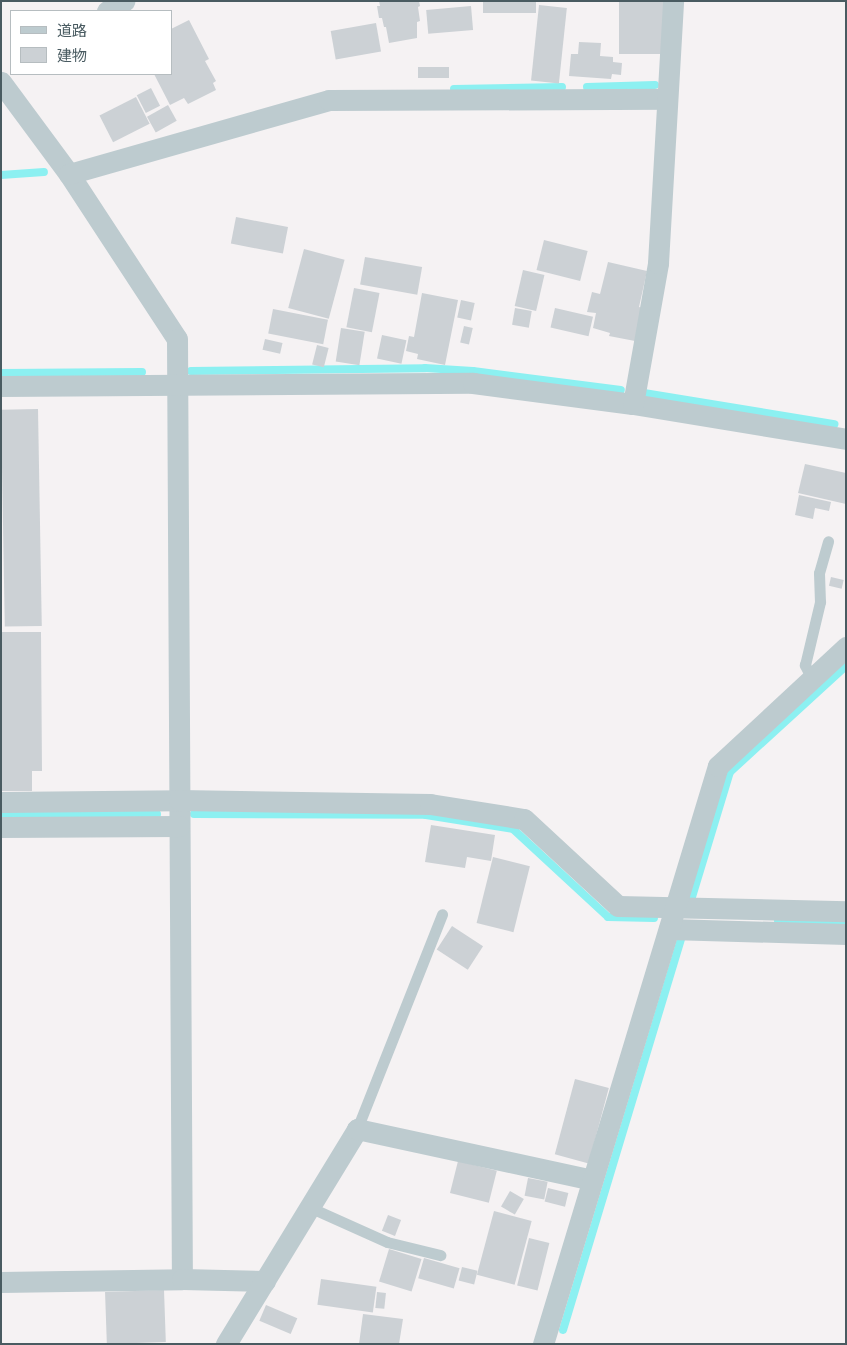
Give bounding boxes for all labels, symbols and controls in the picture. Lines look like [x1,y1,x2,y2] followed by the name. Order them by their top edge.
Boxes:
[10,10,172,75] legend
[57,22,87,39] text: 道路
[57,47,87,64] text: 建物

